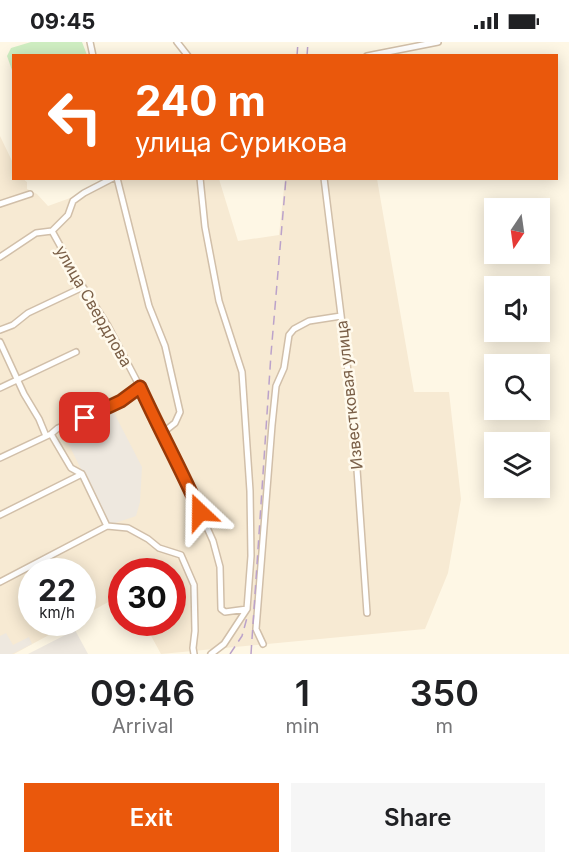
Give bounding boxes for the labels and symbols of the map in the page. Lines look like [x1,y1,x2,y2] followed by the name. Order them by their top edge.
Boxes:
[484,198,550,264] north arrow
[51,242,137,370] street label: улица Свердлова
[331,319,367,471] street label: Известковая улица
[59,392,110,443] pin
[168,480,232,544] position arrow
[108,558,186,636] speed limit sign: 30

